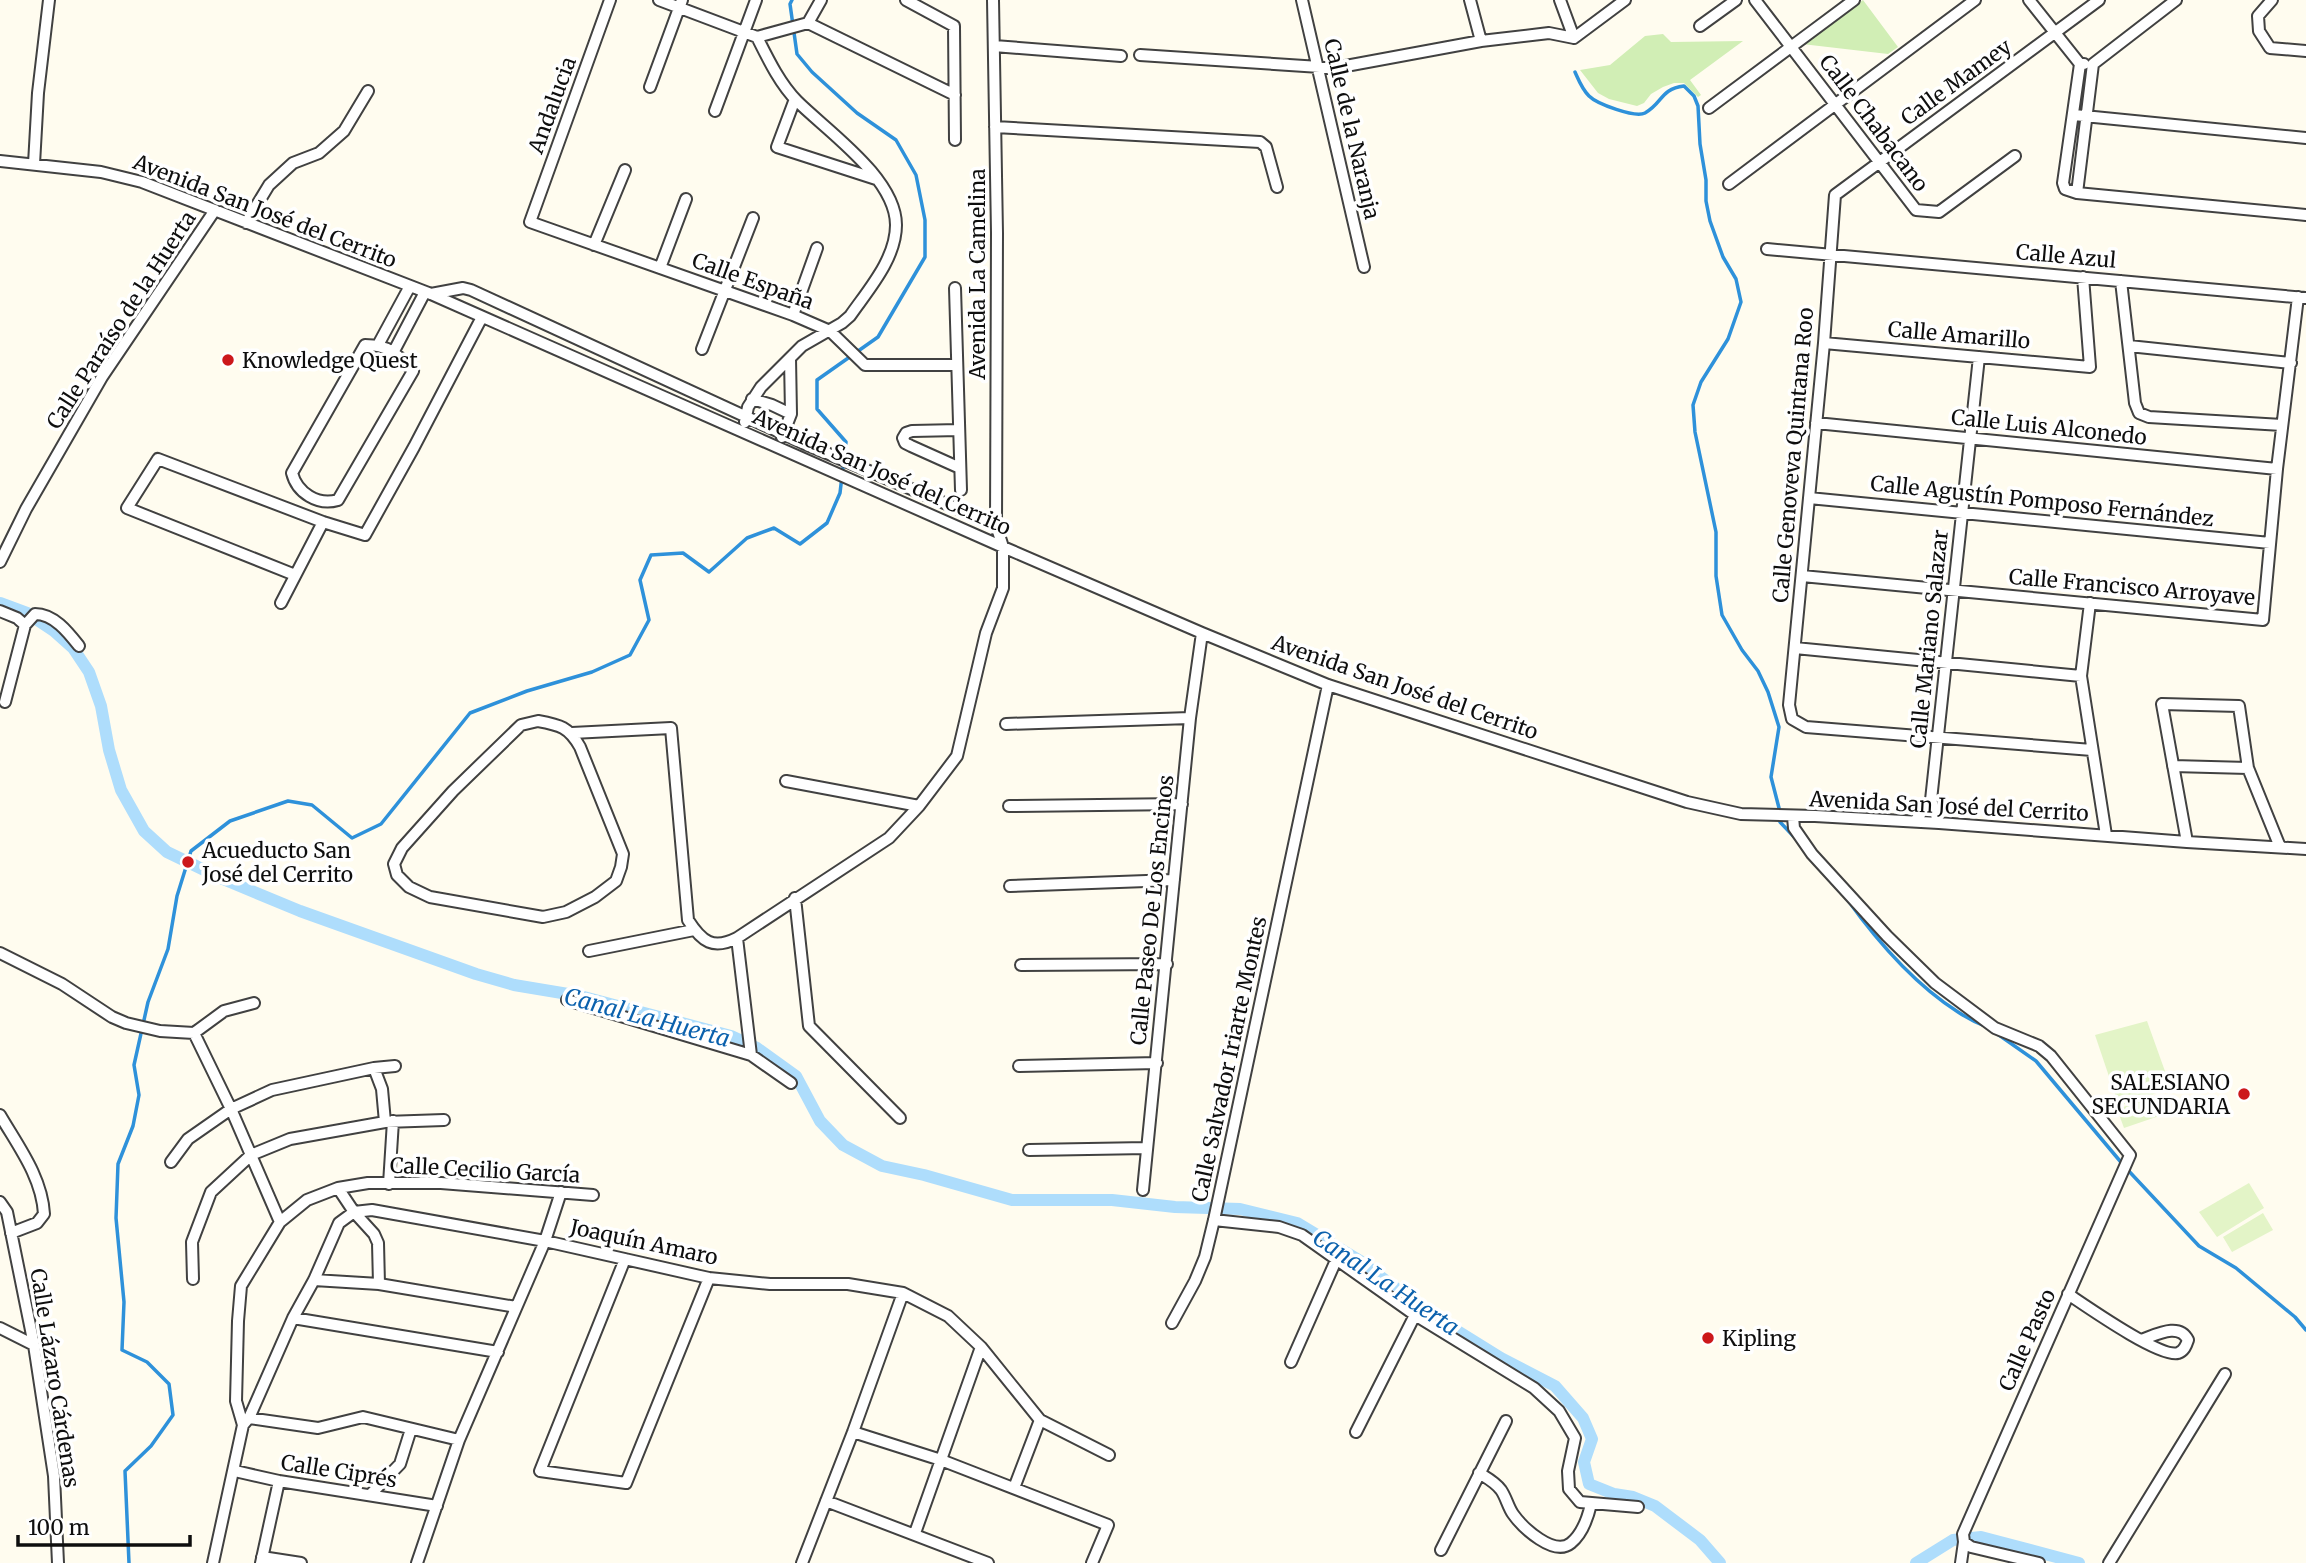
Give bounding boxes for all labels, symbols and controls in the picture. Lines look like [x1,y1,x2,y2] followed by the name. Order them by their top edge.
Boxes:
[1895,32,2017,131] street label: Calle Mamey
[1318,36,1386,222] street label: Calle de la Naranja
[1814,49,1934,197] street label: Calle Chabacano
[522,53,582,158] street label: Andalucia
[129,148,400,274] street label: Avenida San José del Cerrito
[964,168,991,381] street label: Avenida La Camelina
[40,206,202,434] street label: Calle Paraíso de la Huerta
[2015,238,2118,274] street label: Calle Azul
[688,246,818,316] street label: Calle España
[1767,306,1819,604] street label: Calle Genoveva Quintana Roo
[1887,315,2031,355] street label: Calle Amarillo
[242,347,418,374] place label: Knowledge Quest
[220,352,236,368] marker: Knowledge Quest
[748,402,1015,541] street label: Avenida San José del Cerrito
[1950,403,2148,451] street label: Calle Luis Alconedo
[1869,470,2215,532] street label: Calle Agustín Pomposo Fernández
[1904,528,1954,750] street label: Calle Mariano Salazar
[2008,563,2256,611] street label: Calle Francisco Arroyave
[1267,628,1542,745] street label: Avenida San José del Cerrito
[1124,774,1180,1046] street label: Calle Paseo De Los Encinos
[1808,785,2089,827] street label: Avenida San José del Cerrito
[201,837,353,888] place label: Acueducto San José del Cerrito
[180,854,196,870] marker: Acueducto San José del Cerrito
[1186,914,1272,1204] street label: Calle Salvador Iriarte Montes
[561,981,733,1053] water label: Canal La Huerta
[2092,1069,2230,1120] place label: SALESIANO SECUNDARIA
[2236,1086,2252,1102] marker: SALESIANO SECUNDARIA
[389,1152,581,1188] street label: Calle Cecilio García
[567,1213,720,1271] street label: Joaquín Amaro
[1307,1222,1465,1342] water label: Canal La Huerta
[24,1266,86,1490] street label: Calle Lázaro Cárdenas
[1992,1285,2062,1395] street label: Calle Pasto
[1722,1325,1796,1352] place label: Kipling
[1700,1330,1716,1346] marker: Kipling
[279,1448,399,1494] street label: Calle Ciprés
[18,1504,189,1548] scale bar
[28,1514,90,1541] text: 100 m

